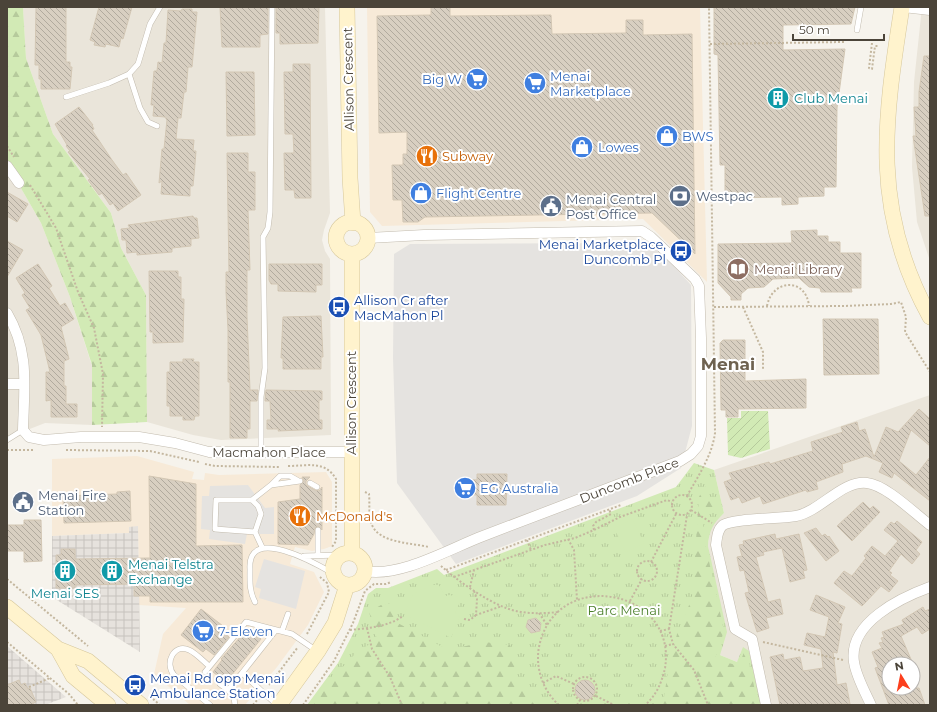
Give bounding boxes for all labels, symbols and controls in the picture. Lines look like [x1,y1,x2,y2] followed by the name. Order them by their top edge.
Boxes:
[793,16,884,42] scale bar
[799,22,830,37] text: 50 m
[339,27,357,131] street label: Allison Crescent
[464,66,490,92] supermarket icon: Big W
[550,68,631,99] place label: Menai Marketplace
[522,70,548,96] supermarket icon: Menai Marketplace
[422,71,462,87] place label: Big W
[765,85,791,111] building icon: Club Menai
[794,90,868,106] place label: Club Menai
[654,123,680,149] shop icon: BWS
[682,128,714,144] place label: BWS
[569,134,595,160] shop icon: Lowes
[598,139,639,155] place label: Lowes
[414,143,440,169] restaurant icon: Subway
[442,148,494,164] place label: Subway
[408,180,434,206] shop icon: Flight Centre
[667,183,693,209] bank icon: Westpac
[436,185,521,201] place label: Flight Centre
[696,188,753,204] place label: Westpac
[566,191,656,222] place label: Menai Central Post Office
[538,193,564,219] public building icon: Menai Central Post Office
[539,236,666,267] place label: Menai Marketplace, Duncomb Pl
[668,238,694,264] bus stop icon: Menai Marketplace, Duncomb Pl
[725,256,751,282] library icon: Menai Library
[754,261,843,277] place label: Menai Library
[354,292,449,323] place label: Allison Cr after MacMahon Pl
[326,294,352,320] bus stop icon: Allison Cr after MacMahon Pl
[343,351,359,455] street label: Allison Crescent
[701,354,755,374] district label: Menai
[212,444,326,460] street label: Macmahon Place
[577,454,681,506] street label: Duncomb Place
[452,475,478,501] supermarket icon: EG Australia
[480,480,559,496] place label: EG Australia
[38,487,106,518] place label: Menai Fire Station
[10,489,36,515] public building icon: Menai Fire Station
[287,503,313,529] restaurant icon: McDonald's
[316,508,392,524] place label: McDonald's
[128,556,214,587] place label: Menai Telstra Exchange
[52,558,78,584] building icon: Menai SES
[99,558,125,584] building icon: Menai Telstra Exchange
[31,585,99,601] place label: Menai SES
[588,602,660,618] park label: Parc Menai
[190,618,216,644] supermarket icon: 7-Eleven
[218,623,273,639] place label: 7-Eleven
[881,656,921,696] north arrow
[894,658,905,674] text: N
[150,670,285,701] place label: Menai Rd opp Menai Ambulance Station
[122,672,148,698] bus stop icon: Menai Rd opp Menai Ambulance Station

